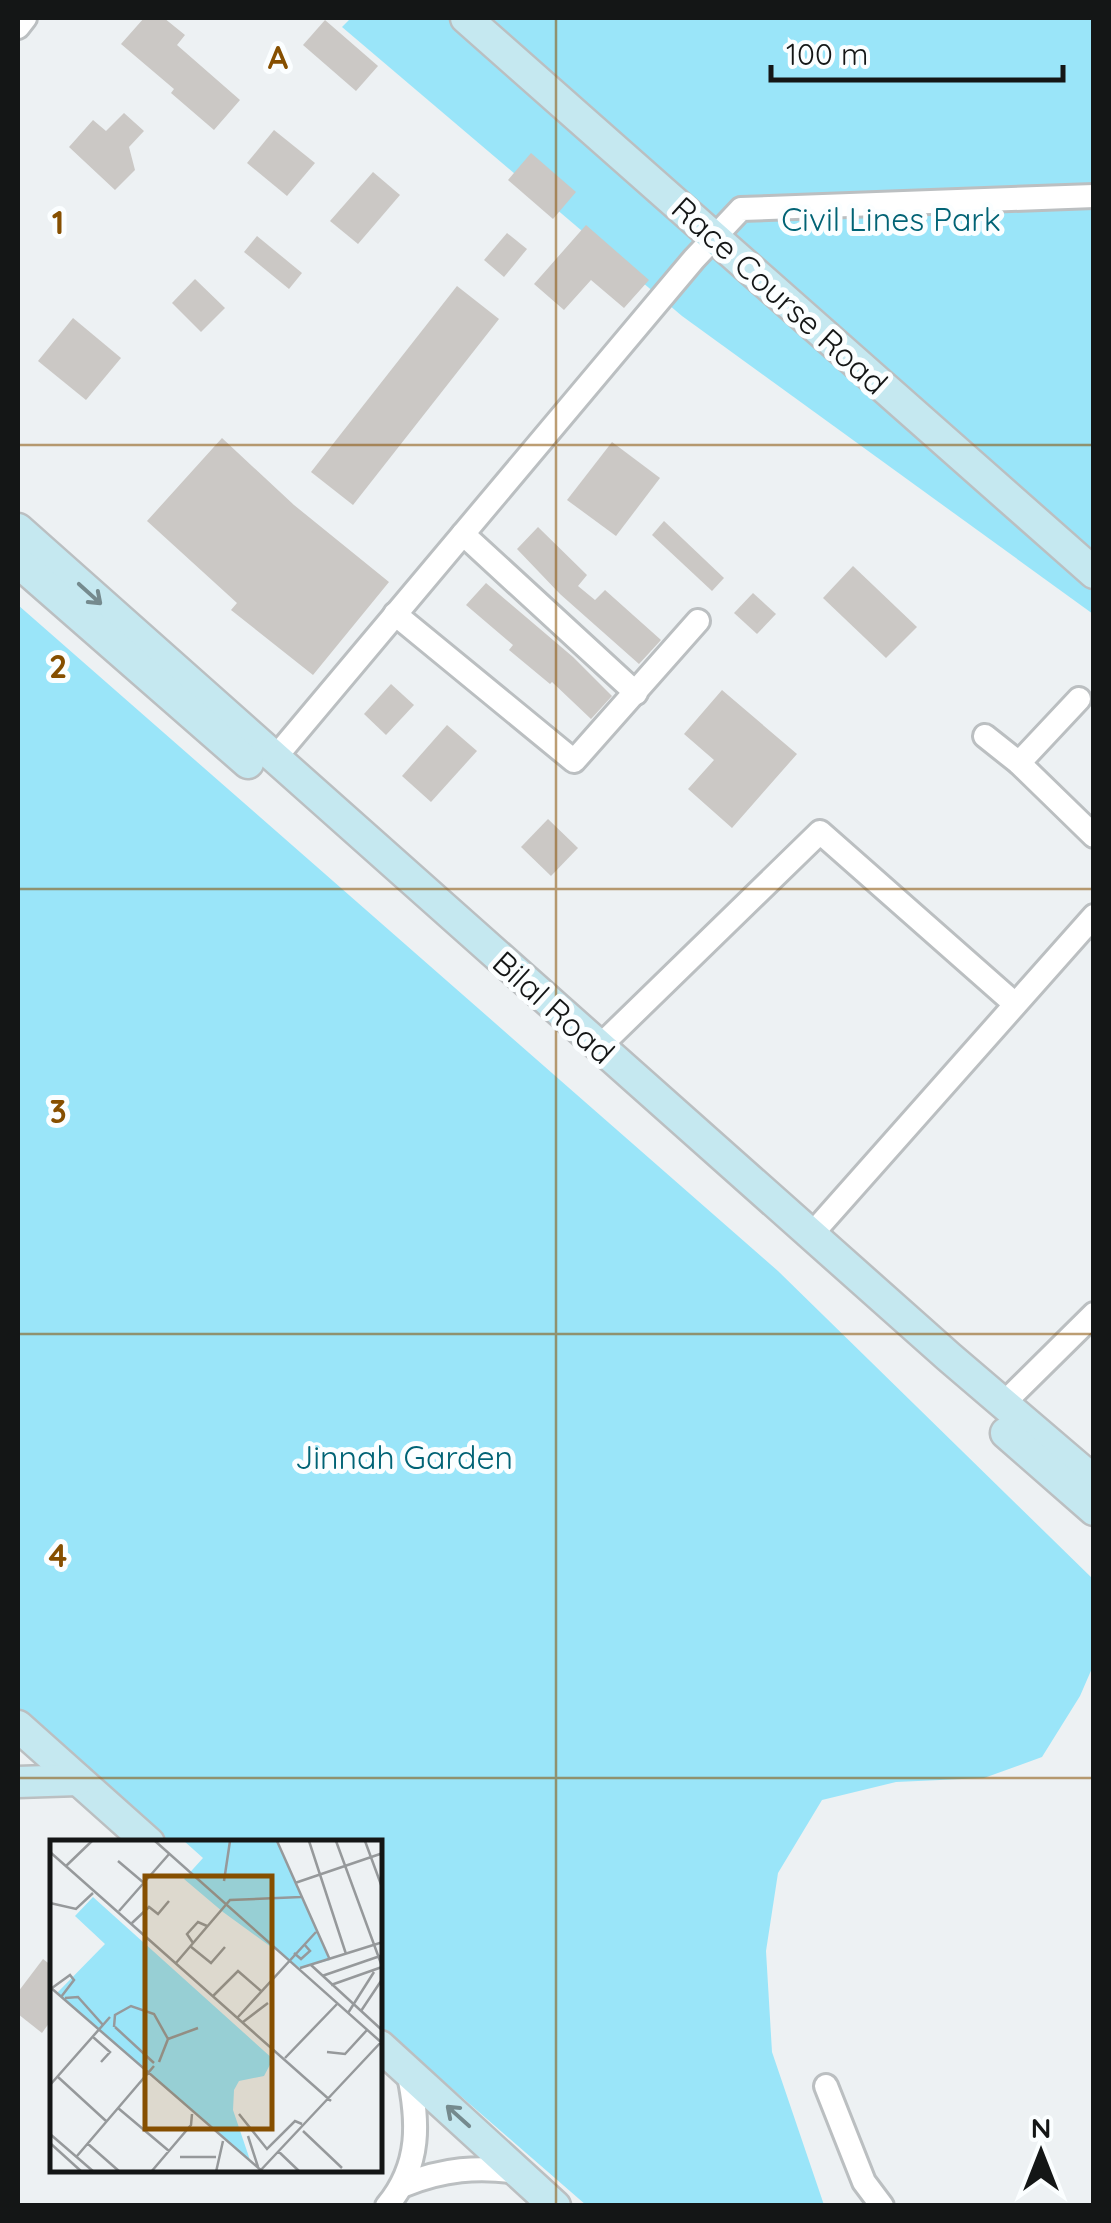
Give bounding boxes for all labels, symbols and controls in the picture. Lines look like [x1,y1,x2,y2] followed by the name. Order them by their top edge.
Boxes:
[771,20,1064,82] scale bar
[786,35,868,73] text: 100 m
[268,37,289,77] text: A
[664,188,896,402] street label: Race Course Road
[781,199,1001,239] park label: Civil Lines Park
[52,202,64,242] text: 1
[77,582,102,605] one-way arrow
[49,646,67,686] text: 2
[485,942,623,1072] street label: Bilal Road
[49,1091,67,1131] text: 3
[295,1437,513,1477] park label: Jinnah Garden
[49,1535,68,1575] text: 4
[50,1840,382,2173] inset map
[991,2103,1091,2203] north arrow
[446,2105,471,2128] one-way arrow
[1031,2110,1051,2145] text: N

